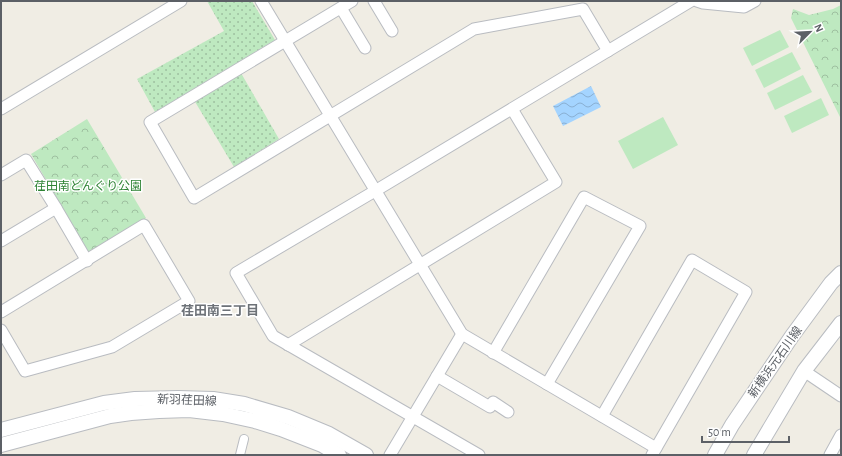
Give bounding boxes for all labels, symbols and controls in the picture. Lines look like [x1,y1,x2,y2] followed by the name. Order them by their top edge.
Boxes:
[790,12,830,52] north arrow
[812,22,825,34] text: N
[34,179,142,192] park label: 荏田南どんぐり公園
[181,304,259,318] district label: 荏田南三丁目
[745,324,804,400] street label: 新横浜元石川線
[157,392,217,407] street label: 新羽荏田線
[702,418,789,444] scale bar
[708,426,731,438] text: 50 m

